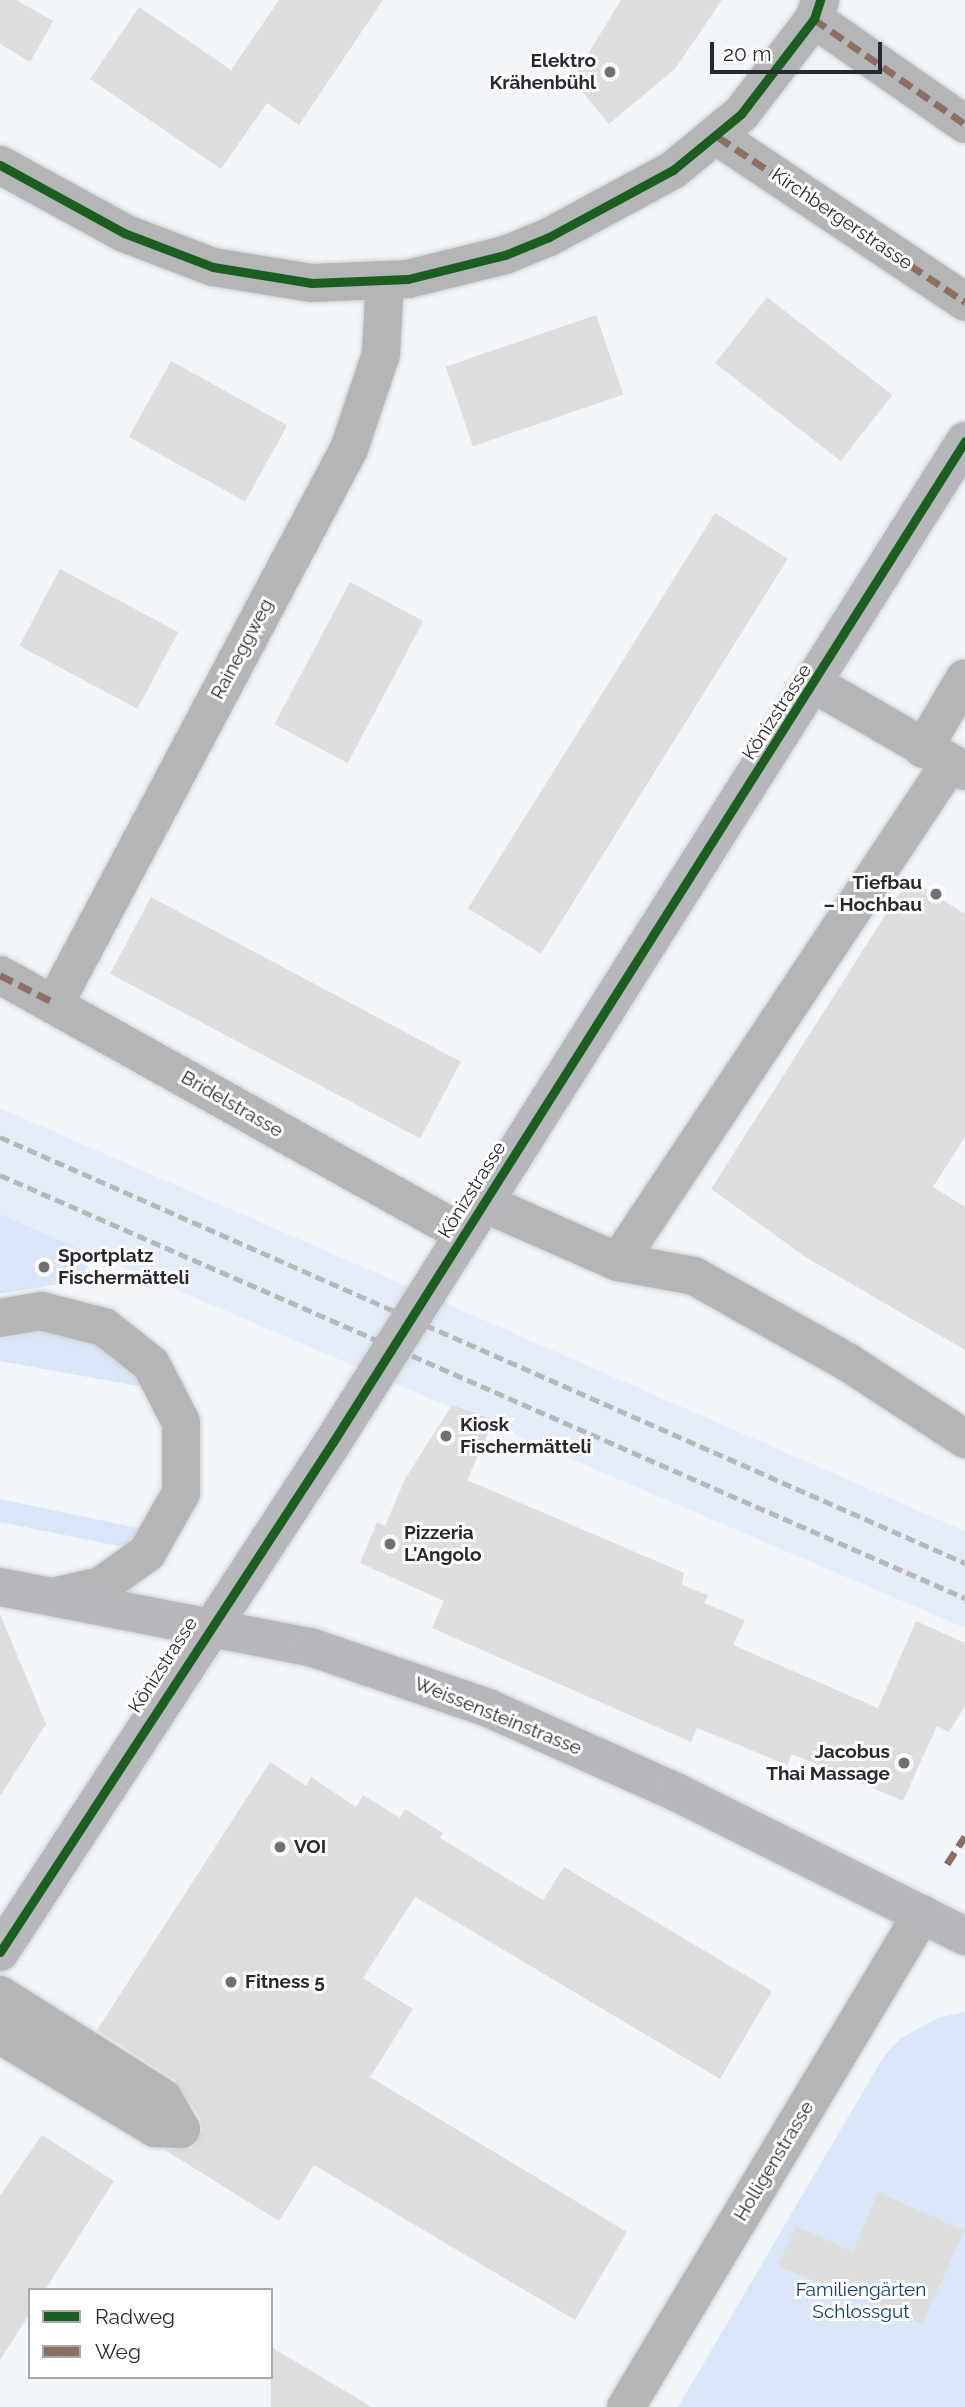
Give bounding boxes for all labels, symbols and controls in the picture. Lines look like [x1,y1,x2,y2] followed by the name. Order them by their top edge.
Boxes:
[713,28,884,72] scale bar
[723,41,771,66] text: 20 m
[489,50,596,94] place label: Elektro Krähenbühl
[602,64,618,80] marker: Elektro Krähenbühl
[767,163,917,275] street label: Kirchbergerstrasse
[206,595,278,703] street label: Raineggweg
[738,660,816,764] street label: Könizstrasse
[824,872,922,916] place label: Tiefbau – Hochbau
[928,886,944,902] marker: Tiefbau – Hochbau
[177,1066,287,1142] street label: Bridelstrasse
[433,1138,511,1242] street label: Könizstrasse
[58,1245,189,1289] place label: Sportplatz Fischermätteli
[36,1259,52,1275] marker: Sportplatz Fischermätteli
[460,1414,591,1458] place label: Kiosk Fischermätteli
[438,1428,454,1444] marker: Kiosk Fischermätteli
[404,1522,482,1566] place label: Pizzeria L'Angolo
[382,1536,398,1552] marker: Pizzeria L'Angolo
[124,1613,202,1717] street label: Könizstrasse
[411,1672,585,1760] street label: Weissensteinstrasse
[766,1741,890,1785] place label: Jacobus Thai Massage
[896,1755,912,1771] marker: Jacobus Thai Massage
[294,1836,326,1858] place label: VOI
[272,1839,288,1855] marker: VOI
[245,1971,325,1993] place label: Fitness 5
[223,1974,239,1990] marker: Fitness 5
[729,2097,819,2225] street label: Holligenstrasse
[796,2279,926,2323] park label: Familiengärten Schlossgut
[28,2288,273,2379] legend
[95,2304,175,2329] text: Radweg
[95,2339,141,2364] text: Weg

